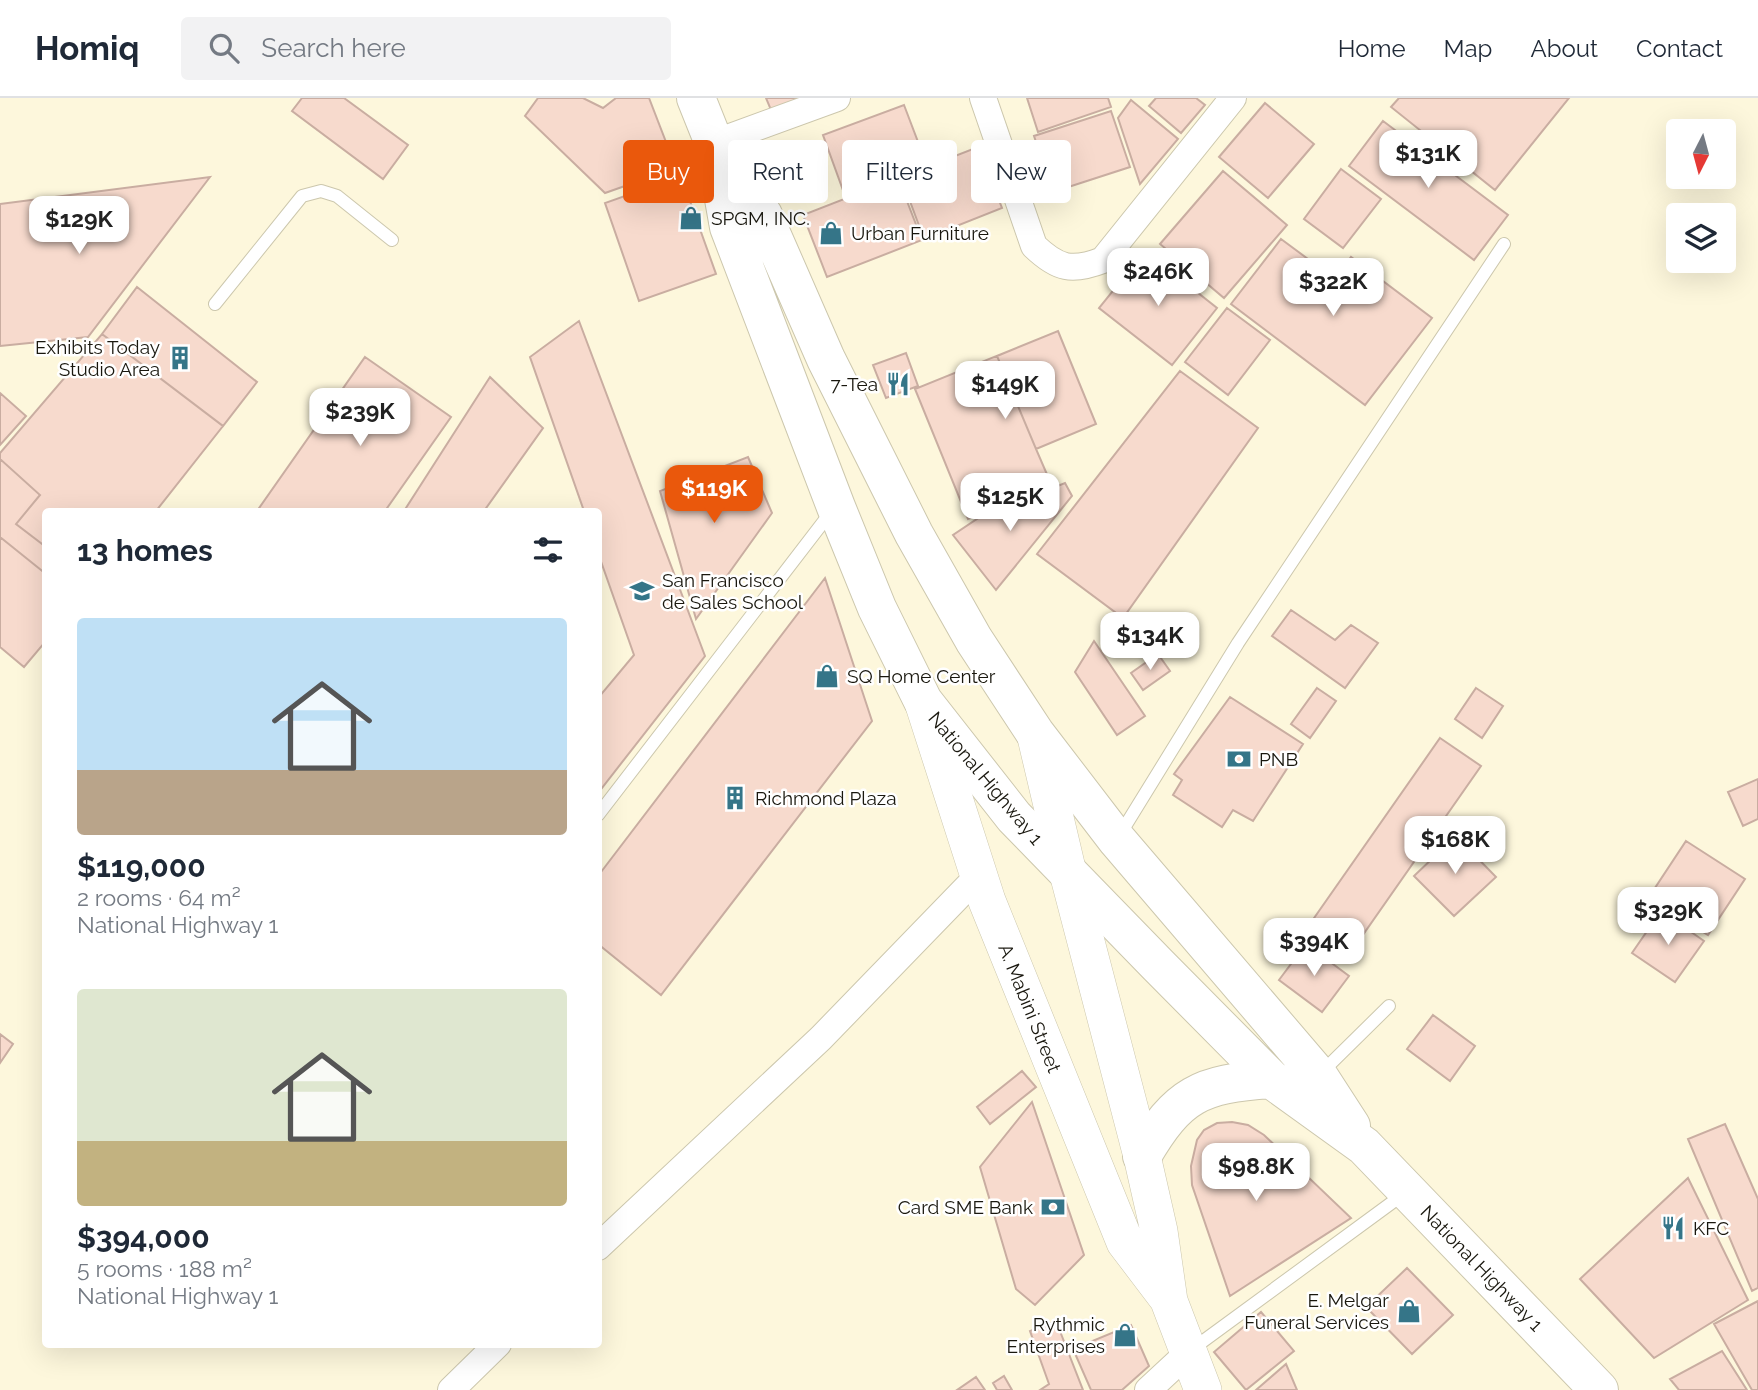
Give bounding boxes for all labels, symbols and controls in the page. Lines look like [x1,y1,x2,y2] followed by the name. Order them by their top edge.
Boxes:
[181,17,671,80] search box
[35,29,139,68] text: Homiq
[205,29,243,67] icon: search
[261,33,406,63] text: Search here
[1338,34,1406,63] text: Home
[1444,34,1492,63] text: Map
[1530,34,1598,63] text: About
[1636,34,1723,63] text: Contact
[1666,119,1736,189] north arrow
[1666,119,1736,273] map controls
[1379,130,1477,190] pin: $131K
[1395,139,1461,166] text: $131K
[623,140,714,203] chip: Buy
[728,140,828,203] chip: Rent
[842,140,957,203] chip: Filters
[971,140,1071,203] chip: New
[30,197,128,256] pin: $129K
[1666,203,1736,273] button: layers
[677,204,705,232] shop icon: SPGM, INC.
[45,205,113,232] text: $129K
[711,207,810,229] place label: SPGM, INC.
[817,219,845,247] shop icon: Urban Furniture
[851,222,989,244] place label: Urban Furniture
[1109,248,1207,308] pin: $246K
[1123,257,1193,284] text: $246K
[1284,258,1382,318] pin: $322K
[1299,267,1367,294] text: $322K
[35,336,160,380] place label: Exhibits Today Studio Area
[166,344,194,372] building icon: Exhibits Today Studio Area
[956,362,1054,421] pin: $149K
[884,370,912,398] restaurant icon: 7-Tea
[971,370,1039,397] text: $149K
[831,373,878,395] place label: 7-Tea
[311,388,409,448] pin: $239K
[325,397,395,424] text: $239K
[665,466,763,525] pin: $119K
[681,474,747,501] text: $119K
[961,474,1059,533] pin: $125K
[976,482,1044,509] text: $125K
[529,531,567,569] icon: filters
[77,533,213,568] text: 13 homes
[662,569,804,613] place label: San Francisco de Sales School
[628,577,656,605] school or university icon: San Francisco de Sales School
[1101,612,1199,672] pin: $134K
[1116,621,1184,648] text: $134K
[813,662,841,690] shop icon: SQ Home Center
[259,663,385,789] icon: home
[847,665,996,687] place label: SQ Home Center
[924,707,1048,849] street label: National Highway 1
[1225,745,1253,773] bank icon: PNB
[1259,748,1298,770] place label: PNB
[721,784,749,812] building icon: Richmond Plaza
[755,787,897,809] place label: Richmond Plaza
[1406,816,1504,876] pin: $168K
[1420,825,1490,852] text: $168K
[77,849,206,884] text: $119,000
[77,884,241,911] text: 2 rooms · 64 m²
[1619,888,1717,947] pin: $329K
[1633,896,1703,923] text: $329K
[77,911,278,938] text: National Highway 1
[1265,918,1363,978] pin: $394K
[1279,927,1349,954] text: $394K
[994,940,1066,1076] street label: A. Mabini Street
[259,1034,385,1160] icon: home
[1199,1144,1313,1203] pin: $98.8K
[1218,1152,1294,1179] text: $98.8K
[1039,1193,1067,1221] bank icon: Card SME Bank
[898,1196,1033,1218] place label: Card SME Bank
[1416,1201,1548,1335] street label: National Highway 1
[1659,1214,1687,1242] restaurant icon: KFC
[1693,1217,1729,1239] place label: KFC
[77,1220,210,1255] text: $394,000
[77,1255,252,1282] text: 5 rooms · 188 m²
[77,1282,278,1309] text: National Highway 1
[1244,1289,1389,1333] place label: E. Melgar Funeral Services
[1395,1297,1423,1325] shop icon: E. Melgar Funeral Services
[1006,1313,1105,1357] place label: Rythmic Enterprises
[1111,1321,1139,1349] shop icon: Rythmic Enterprises

